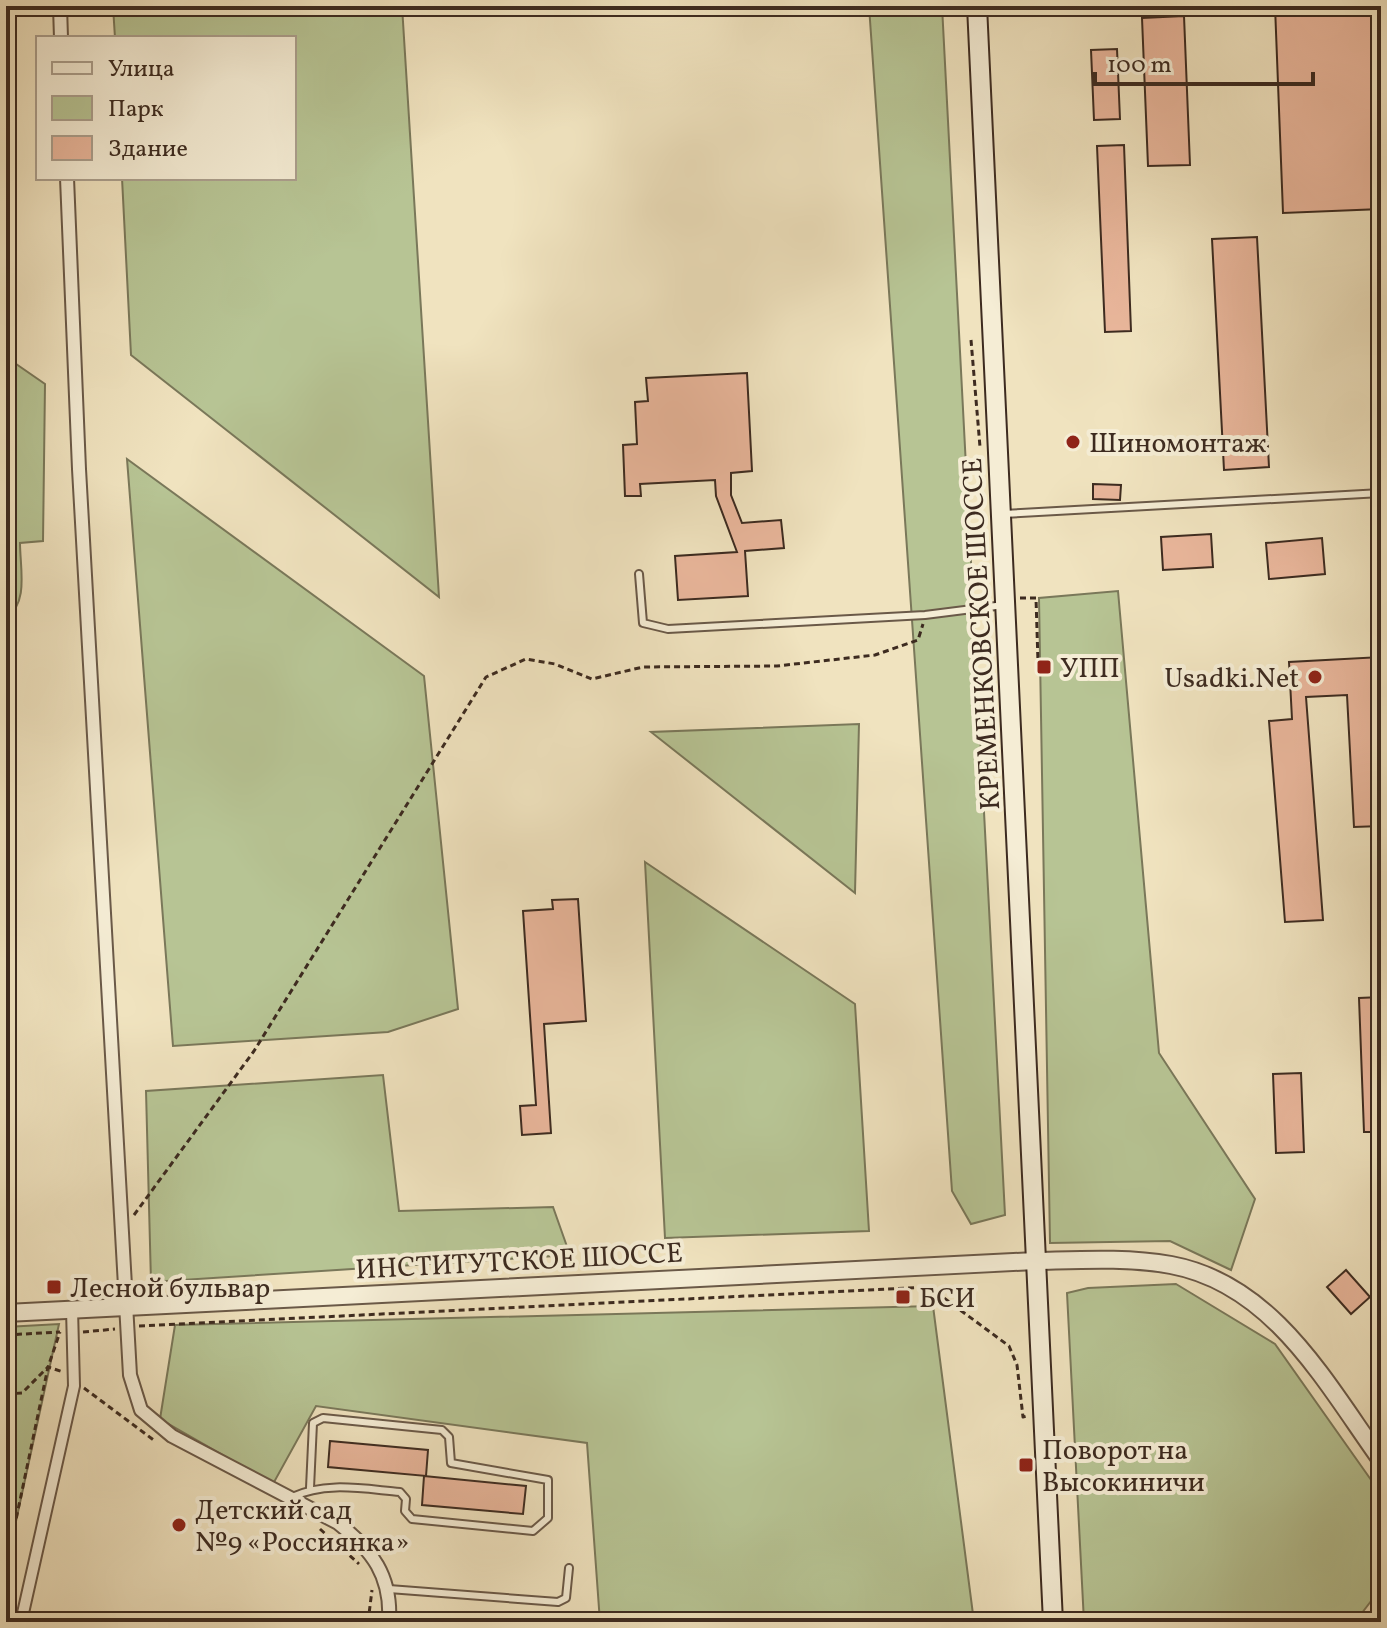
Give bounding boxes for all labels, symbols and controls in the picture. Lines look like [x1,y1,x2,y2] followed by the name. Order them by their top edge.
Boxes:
[36,36,296,180] legend
[1095,36,1313,86] scale bar
[1107,49,1172,83] text: 100 m
[108,53,175,87] text: Улица
[108,93,164,127] text: Парк
[108,133,188,167] text: Здание
[1089,425,1267,464] place label: Шиномонтаж
[1064,433,1082,451] marker: Шиномонтаж
[954,457,1011,811] street label: КРЕМЕНКОВСКОЕ ШОССЕ
[1060,650,1120,689] place label: УПП
[1035,658,1053,676] marker: УПП
[1164,660,1299,699] place label: Usadki.Net
[1306,668,1324,686] marker: Usadki.Net
[354,1234,684,1291] street label: ИНСТИТУТСКОЕ ШОССЕ
[70,1270,270,1309] place label: Лесной бульвар
[45,1278,63,1296] marker: Лесной бульвар
[919,1280,976,1319] place label: БСИ
[894,1288,912,1306] marker: БСИ
[1042,1432,1205,1503] place label: Поворот на Высокиничи
[1017,1456,1035,1474] marker: Поворот на Высокиничи
[195,1492,409,1563] place label: Детcкий сад №9 «Россиянка»
[170,1516,188,1534] marker: Детcкий сад №9 «Россиянка»

